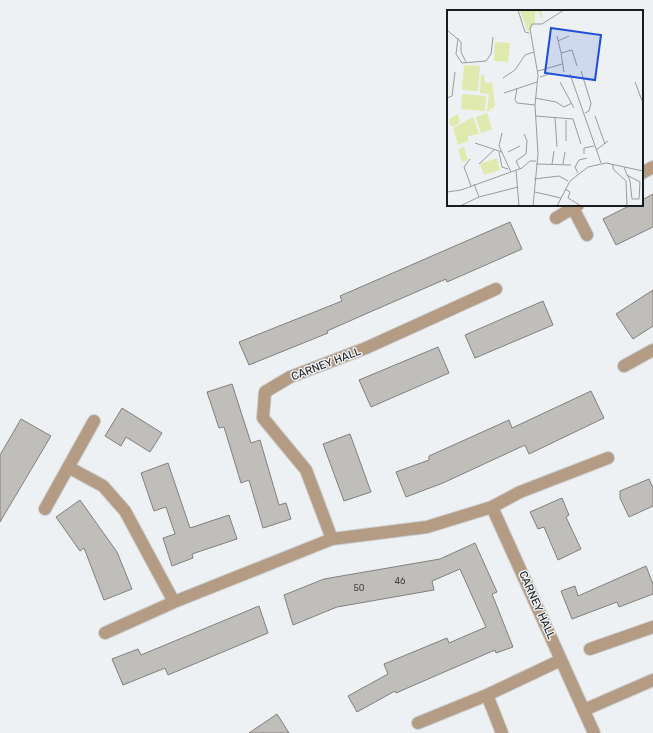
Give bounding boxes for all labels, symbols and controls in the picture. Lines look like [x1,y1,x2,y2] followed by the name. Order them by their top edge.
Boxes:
[447,10,643,206] inset map
[289,345,363,383] street label: CARNEY HALL
[516,569,558,641] street label: CARNEY HALL
[394,576,406,586] house number: 46
[353,583,365,593] house number: 50

